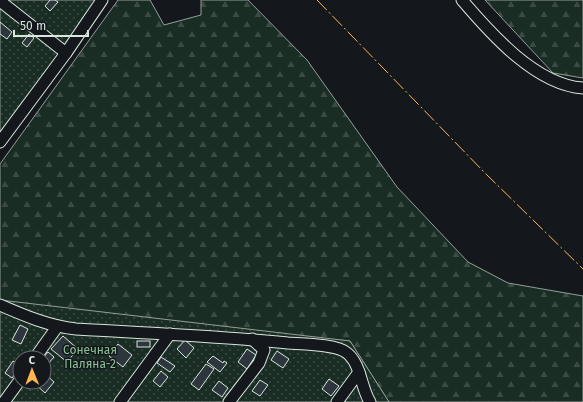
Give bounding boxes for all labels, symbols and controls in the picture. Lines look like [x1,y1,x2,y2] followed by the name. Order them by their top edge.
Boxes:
[14,12,88,38] scale bar
[20,19,46,33] text: 50 m
[63,343,117,371] park label: Сонечная Паляна-2
[12,350,52,390] north arrow
[29,354,36,367] text: С

